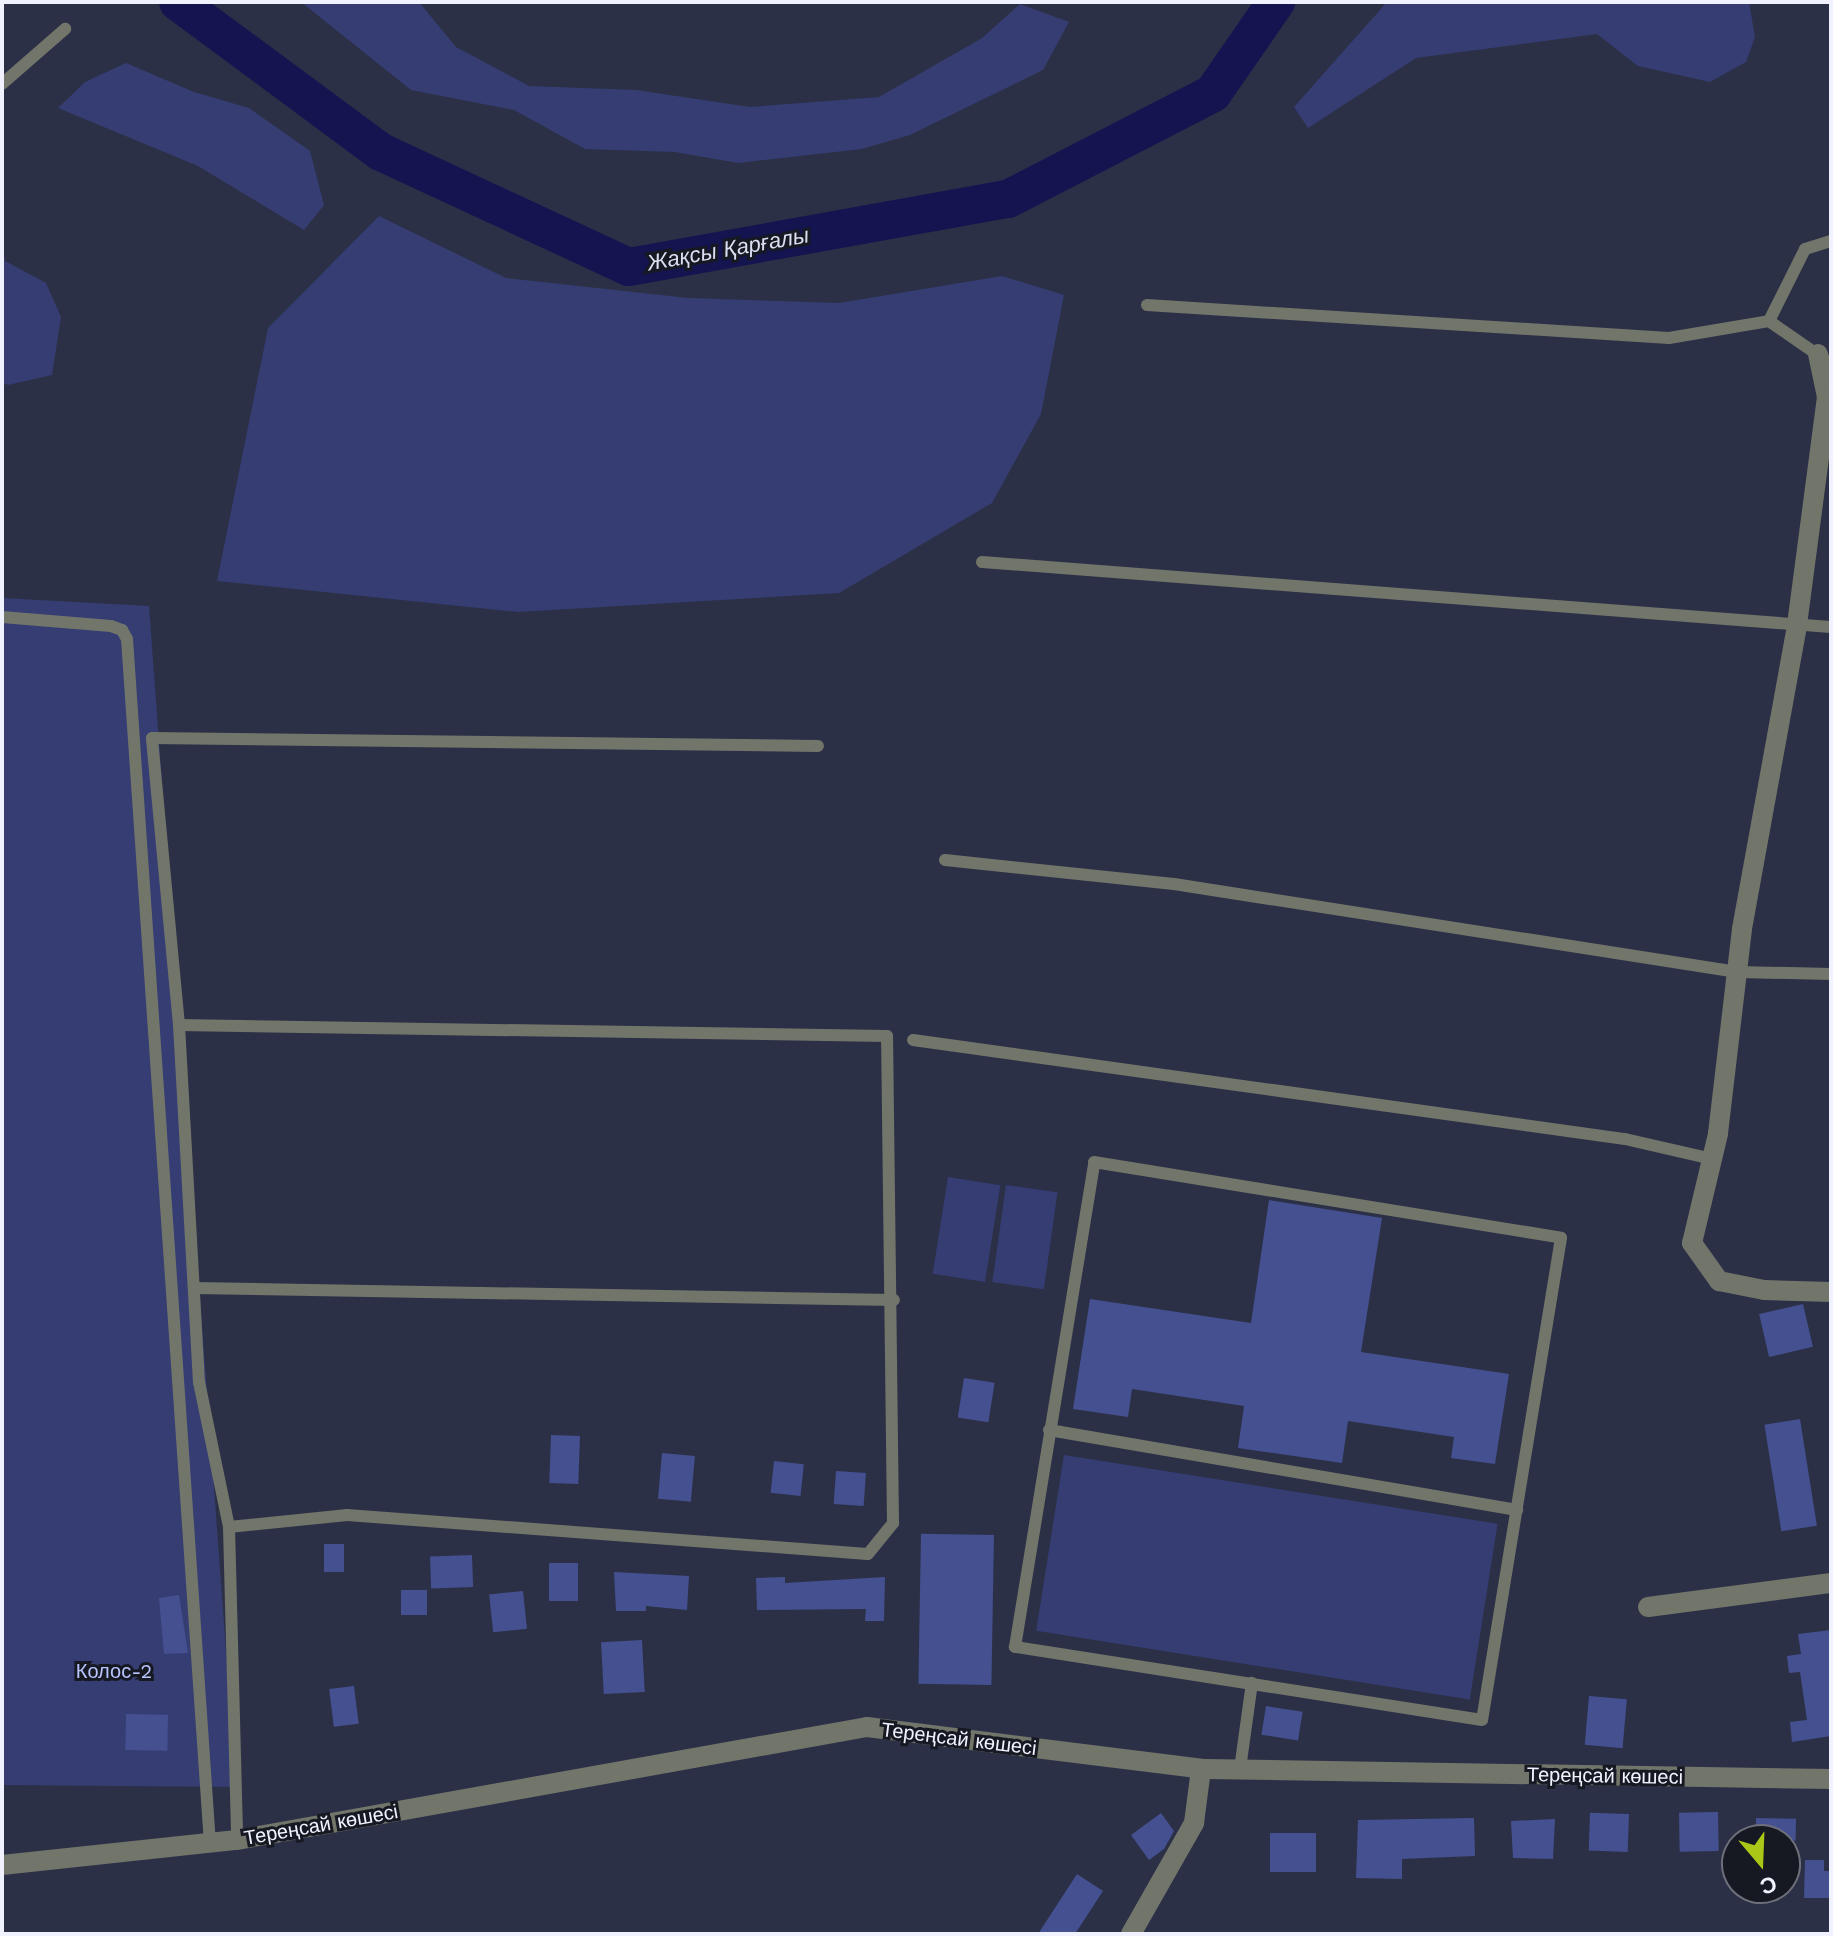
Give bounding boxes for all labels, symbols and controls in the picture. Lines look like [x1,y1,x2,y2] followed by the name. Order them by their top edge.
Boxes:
[645,222,811,276] water label: Жақсы Қарғалы
[76,1659,152,1683] park label: Колос-2
[880,1718,1038,1760] street label: Тереңсай көшесі
[1527,1763,1683,1789] street label: Тереңсай көшесі
[242,1800,400,1850] street label: Тереңсай көшесі
[1721,1824,1801,1904] north arrow
[1757,1871,1780,1900] text: С

